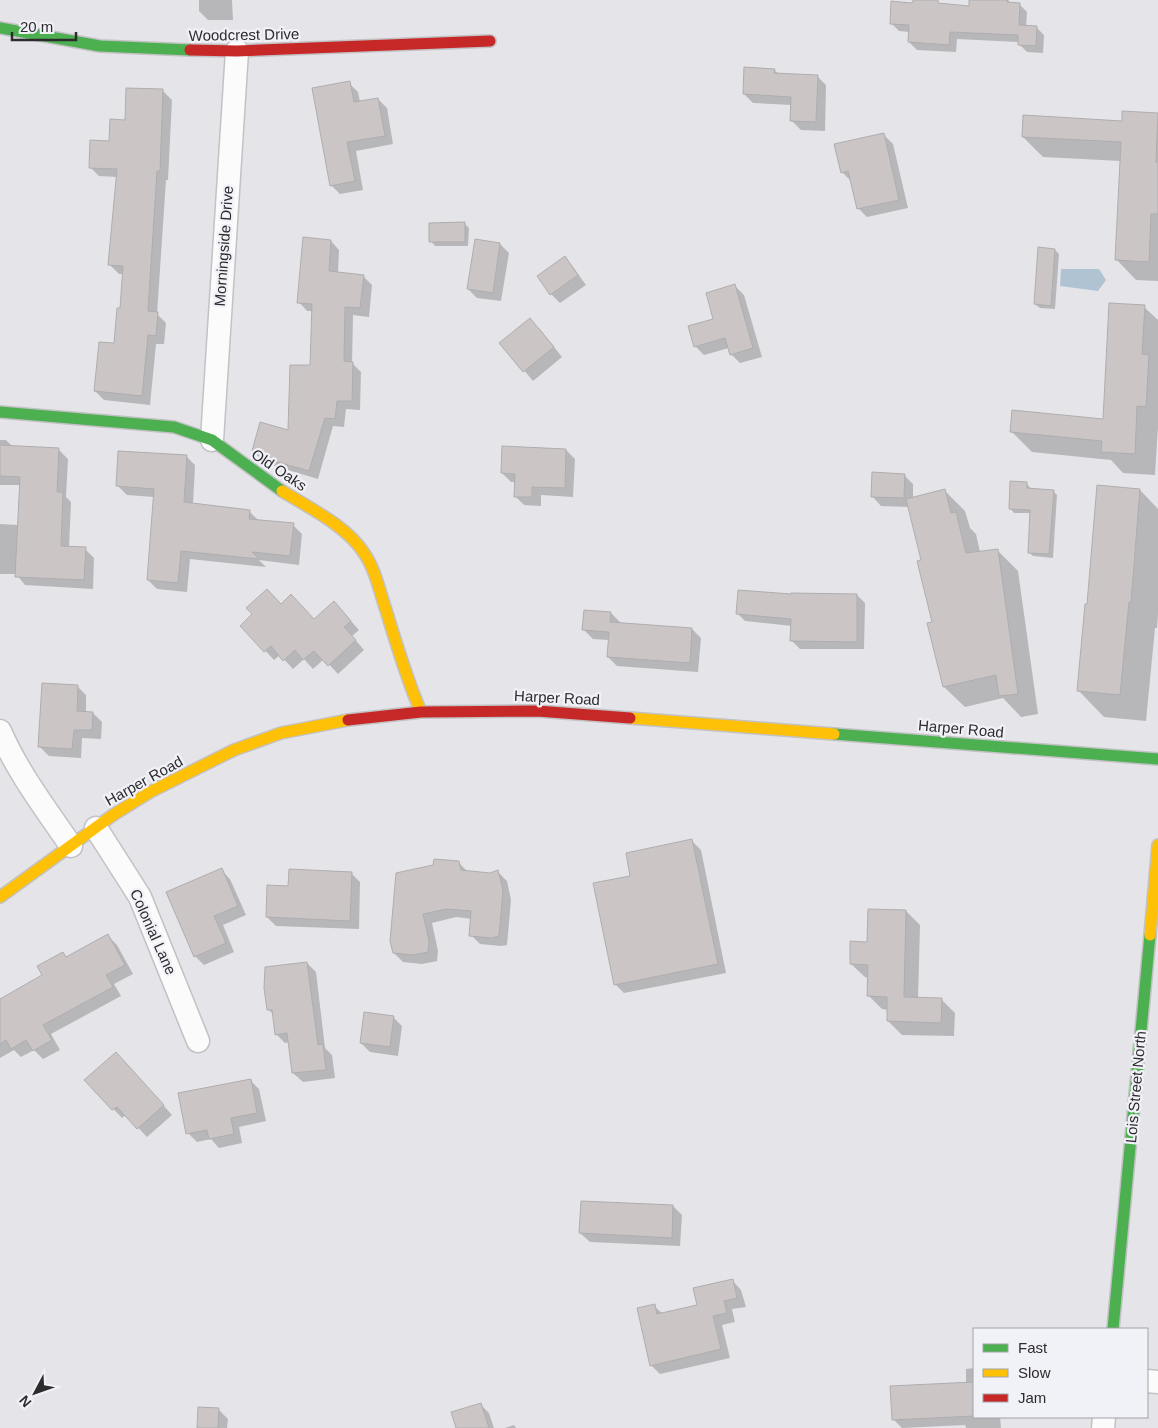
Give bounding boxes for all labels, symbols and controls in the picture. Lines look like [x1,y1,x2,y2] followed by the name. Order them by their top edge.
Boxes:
[12,10,76,42] scale bar
[20,18,53,35] text: 20 m
[189,25,299,44] street label: Woodcrest Drive
[211,185,236,307] street label: Morningside Drive
[249,445,310,494] street label: Old Oaks
[514,687,600,708] street label: Harper Road
[918,716,1005,741] street label: Harper Road
[102,752,185,809] street label: Harper Road
[127,886,180,977] street label: Colonial Lane
[1122,1030,1149,1144] street label: Lois Street North
[973,1328,1148,1418] legend
[1018,1339,1048,1356] text: Fast
[1018,1364,1051,1381] text: Slow
[10,1368,60,1418] north arrow
[1018,1389,1046,1406] text: Jam
[16,1392,35,1411] text: N

